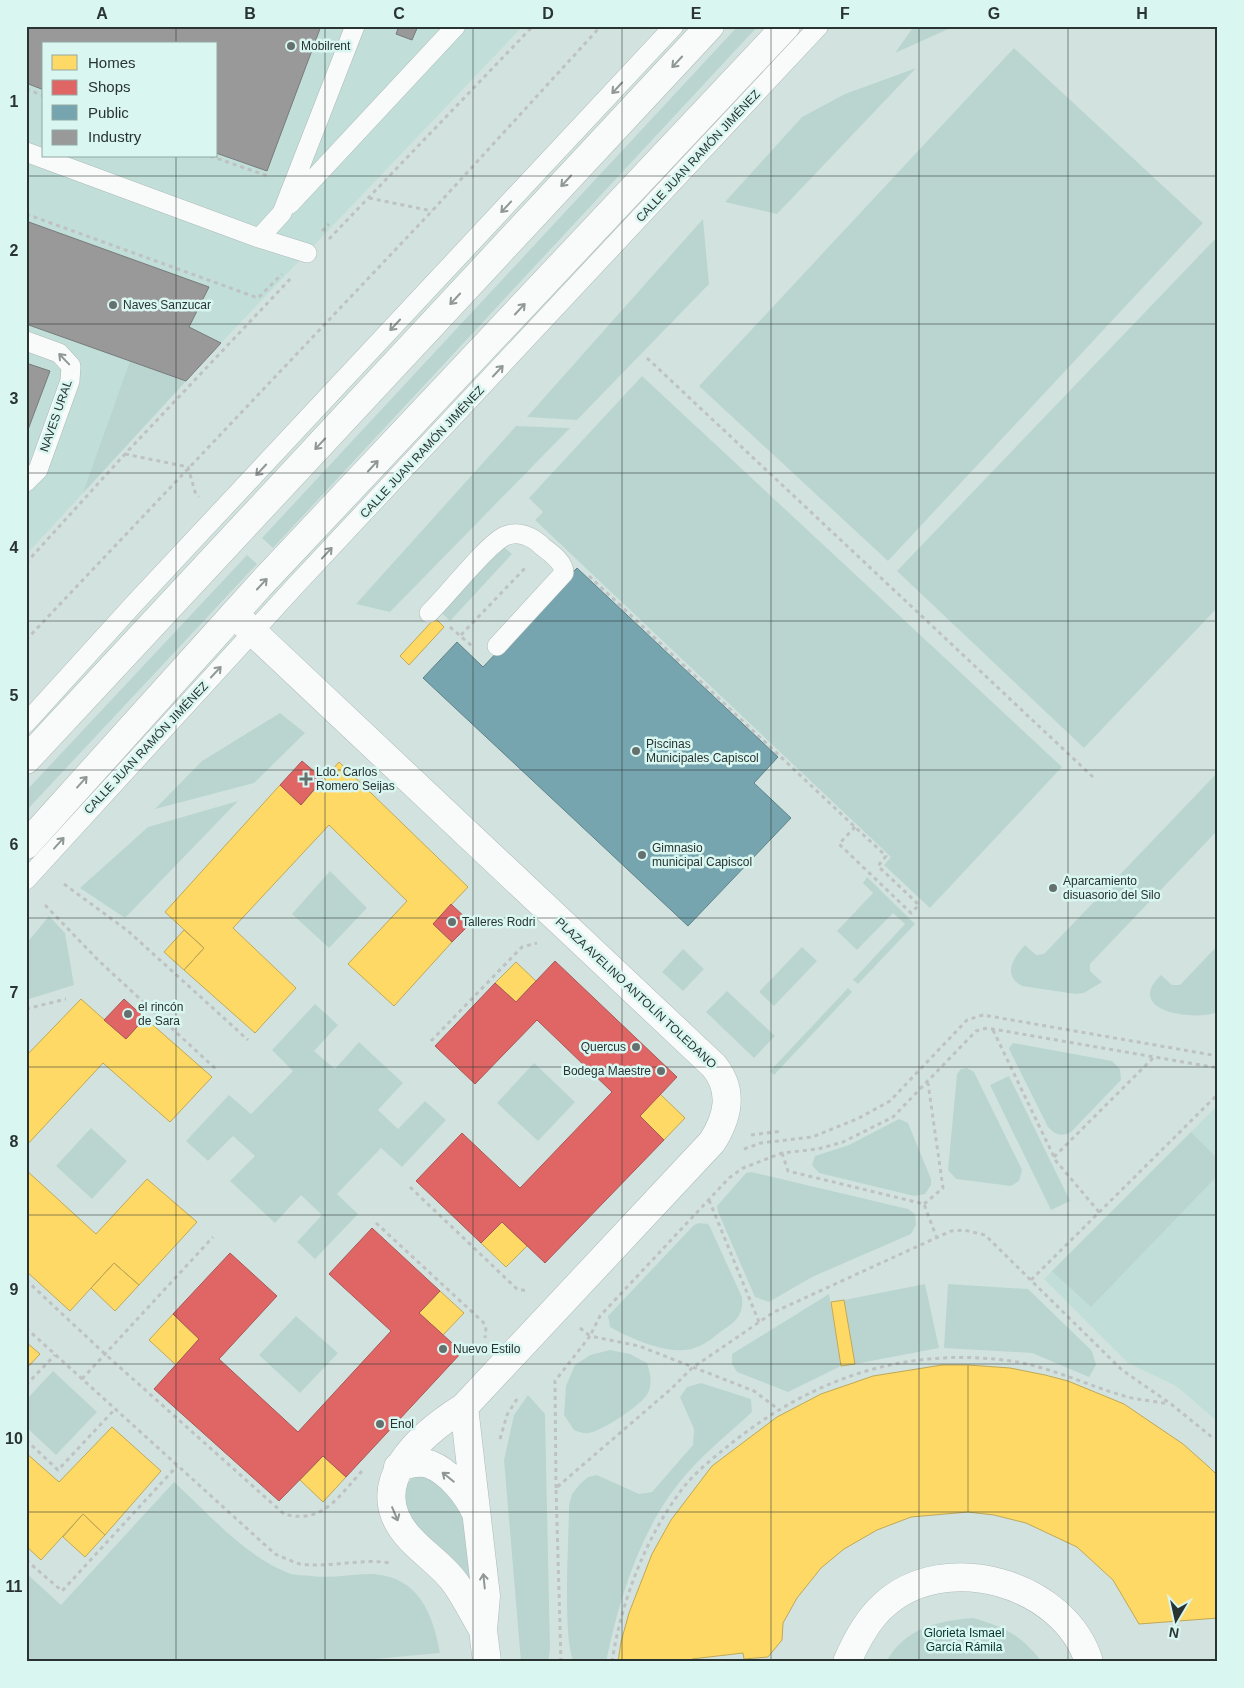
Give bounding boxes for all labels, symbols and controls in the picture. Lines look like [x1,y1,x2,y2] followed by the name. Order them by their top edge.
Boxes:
[96,5,108,22] text: A
[244,5,256,22] text: B
[393,5,405,22] text: C
[542,5,554,22] text: D
[691,5,702,22] text: E
[840,5,850,22] text: F
[988,5,1000,22] text: G
[1136,5,1148,22] text: H
[301,39,351,53] place label: Mobilrent
[285,40,297,52] marker: Mobilrent
[42,42,218,158] legend
[88,54,136,71] text: Homes
[671,56,683,69] one-way arrow
[88,78,131,95] text: Shops
[611,81,623,94] one-way arrow
[632,86,763,225] street label: CALLE JUAN RAMÓN JIMÉNEZ
[10,93,19,110] text: 1
[88,104,129,121] text: Public
[88,128,142,145] text: Industry
[560,175,572,187] one-way arrow
[500,200,512,213] one-way arrow
[10,242,19,259] text: 2
[449,293,461,306] one-way arrow
[123,298,211,312] place label: Naves Sanzucar
[107,299,119,311] marker: Naves Sanzucar
[514,303,526,315] one-way arrow
[389,319,401,332] one-way arrow
[58,353,70,365] one-way arrow
[492,364,504,377] one-way arrow
[37,378,75,454] street label: NAVES URAL
[356,382,487,521] street label: CALLE JUAN RAMÓN JIMÉNEZ
[10,390,19,407] text: 3
[314,437,326,450] one-way arrow
[367,459,379,472] one-way arrow
[255,463,267,476] one-way arrow
[10,539,19,556] text: 4
[321,547,333,560] one-way arrow
[256,578,268,590] one-way arrow
[210,666,222,679] one-way arrow
[80,678,211,817] street label: CALLE JUAN RAMÓN JIMÉNEZ
[10,687,19,704] text: 5
[646,737,759,765] place label: Piscinas Municipales Capiscol
[630,745,642,757] marker: Piscinas Municipales Capiscol
[316,765,395,793] place label: Ldo. Carlos Romero Seijas
[300,773,312,785] marker: Ldo. Carlos Romero Seijas
[76,776,88,789] one-way arrow
[10,836,19,853] text: 6
[53,837,65,850] one-way arrow
[652,841,752,869] place label: Gimnasio municipal Capiscol
[636,849,648,861] marker: Gimnasio municipal Capiscol
[1063,874,1161,902] place label: Aparcamiento disuasorio del Silo
[1047,882,1059,894] marker: Aparcamiento disuasorio del Silo
[553,914,720,1071] street label: PLAZA AVELINO ANTOLÍN TOLEDANO
[462,915,535,929] place label: Talleres Rodri
[446,916,458,928] marker: Talleres Rodri
[10,984,19,1001] text: 7
[138,1000,183,1028] place label: el rincón de Sara
[122,1008,134,1020] marker: el rincón de Sara
[581,1040,626,1054] place label: Quercus
[630,1041,642,1053] marker: Quercus
[563,1064,651,1078] place label: Bodega Maestre
[655,1065,667,1077] marker: Bodega Maestre
[10,1133,19,1150] text: 8
[10,1281,19,1298] text: 9
[453,1342,521,1356] place label: Nuevo Estilo
[437,1343,449,1355] marker: Nuevo Estilo
[390,1417,414,1431] place label: Enol
[374,1418,386,1430] marker: Enol
[5,1430,23,1447] text: 10
[441,1472,454,1483] one-way arrow
[391,1506,401,1521] one-way arrow
[479,1574,489,1590] one-way arrow
[6,1578,23,1595] text: 11
[1152,1596,1202,1646] north arrow
[1168,1624,1180,1642] text: N
[924,1626,1004,1654] park label: Glorieta Ismael García Rámila

